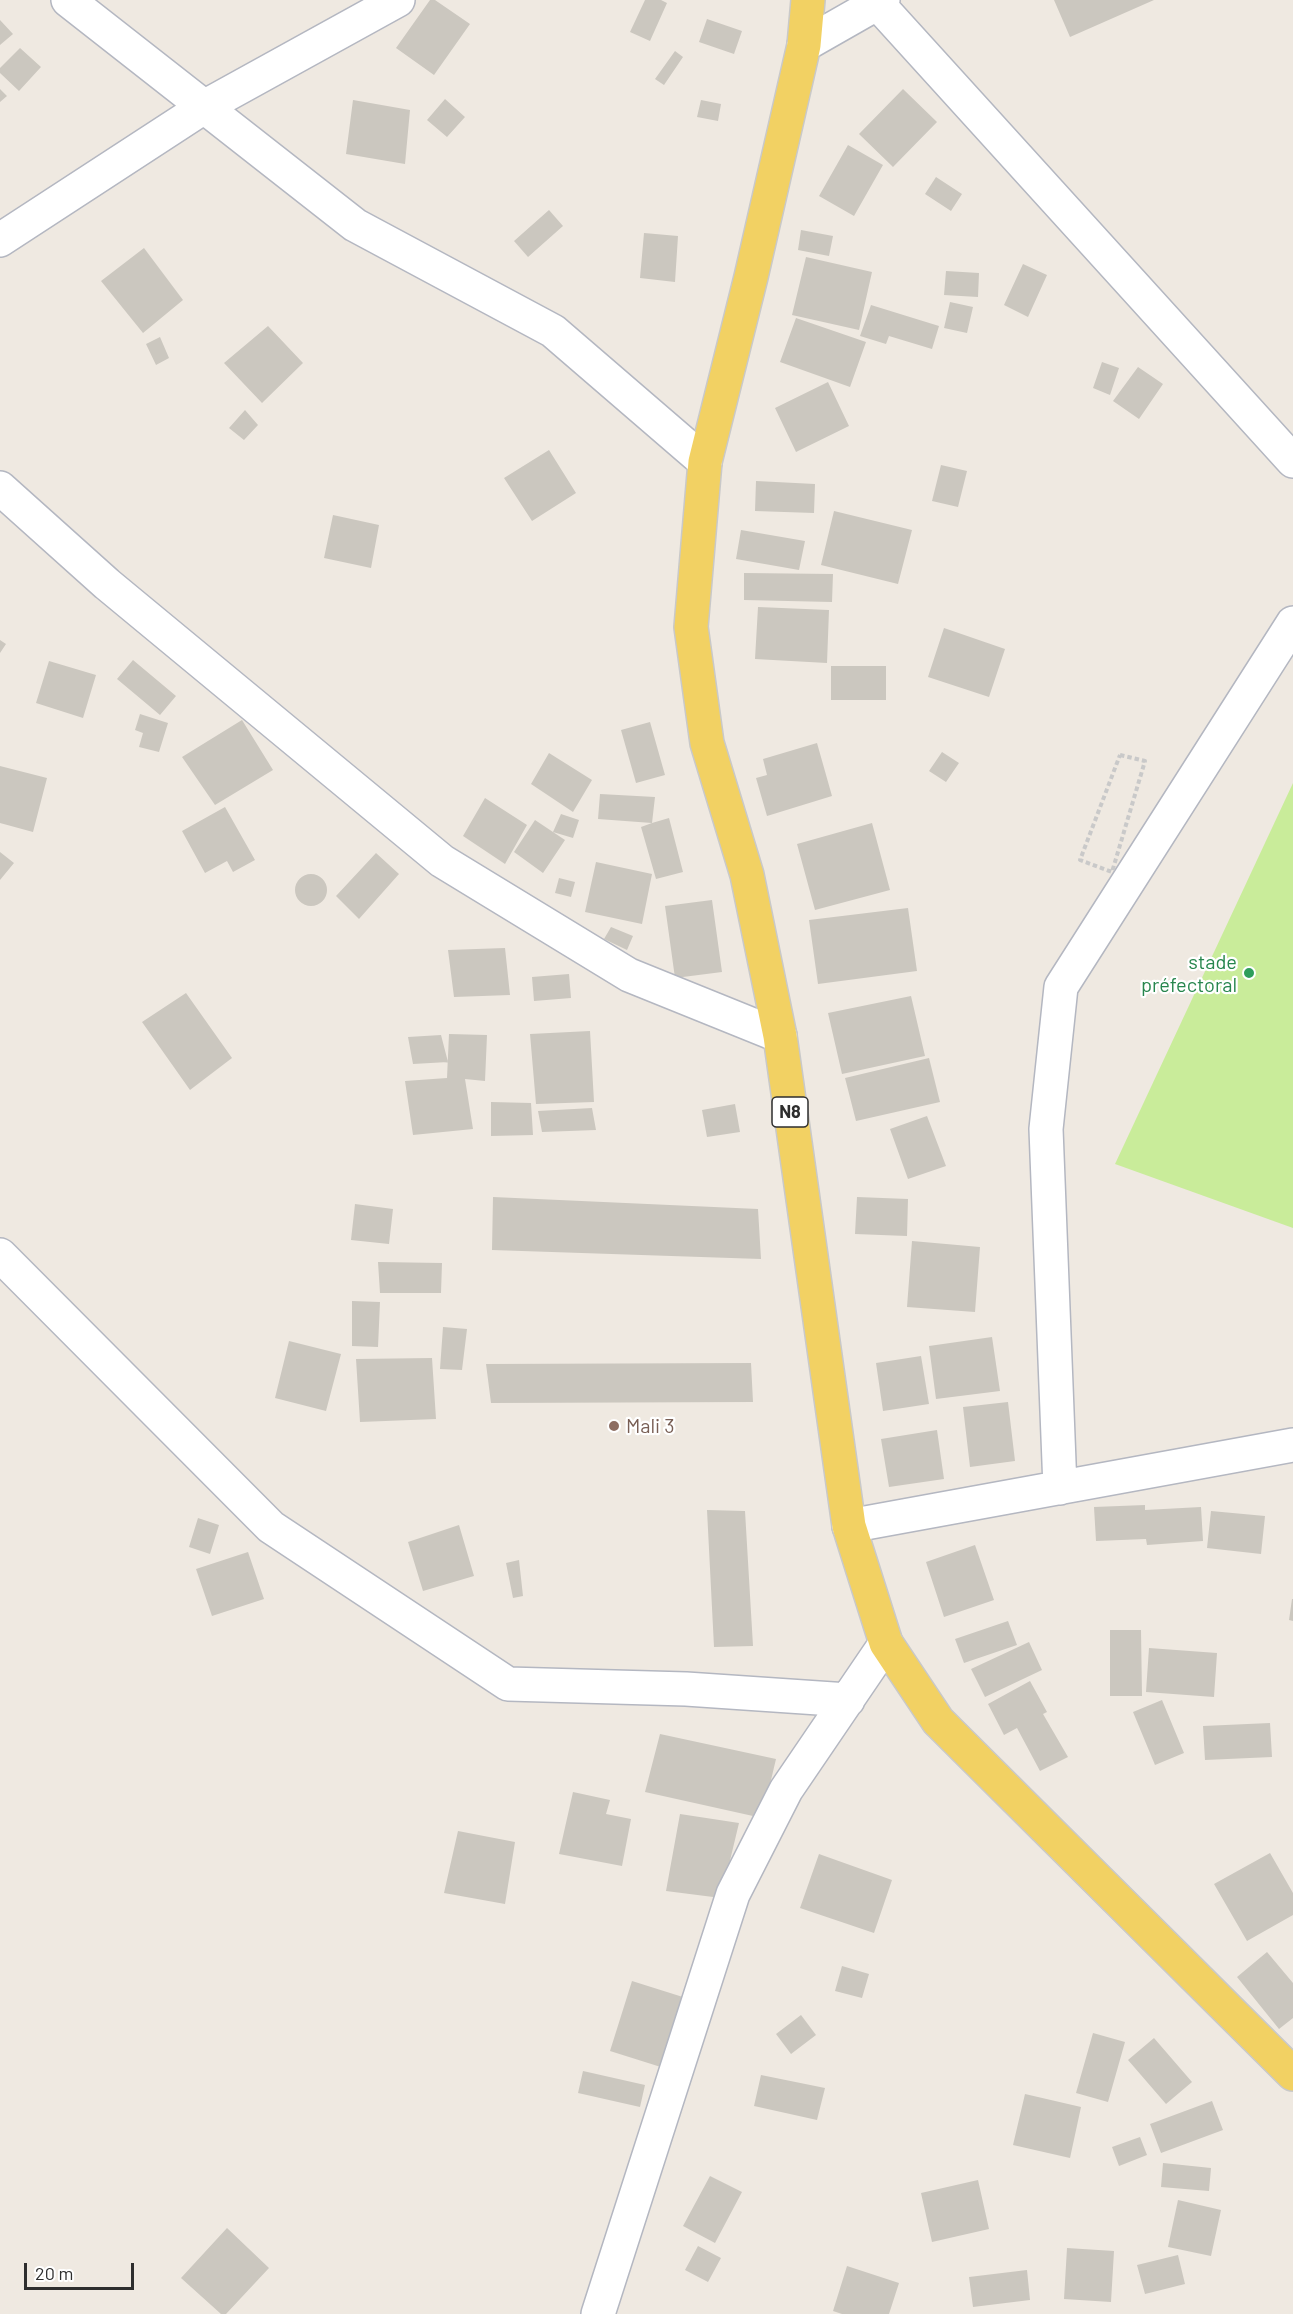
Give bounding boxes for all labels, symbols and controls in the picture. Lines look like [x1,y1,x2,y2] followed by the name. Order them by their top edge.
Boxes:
[1141,950,1237,997] place label: stade préfectoral
[1242,966,1256,980] marker: stade préfectoral
[772,1097,808,1127] road number: N8
[626,1414,675,1438] place label: Mali 3
[607,1419,621,1433] marker: Mali 3
[27,2251,136,2289] scale bar
[35,2262,73,2284] text: 20 m

